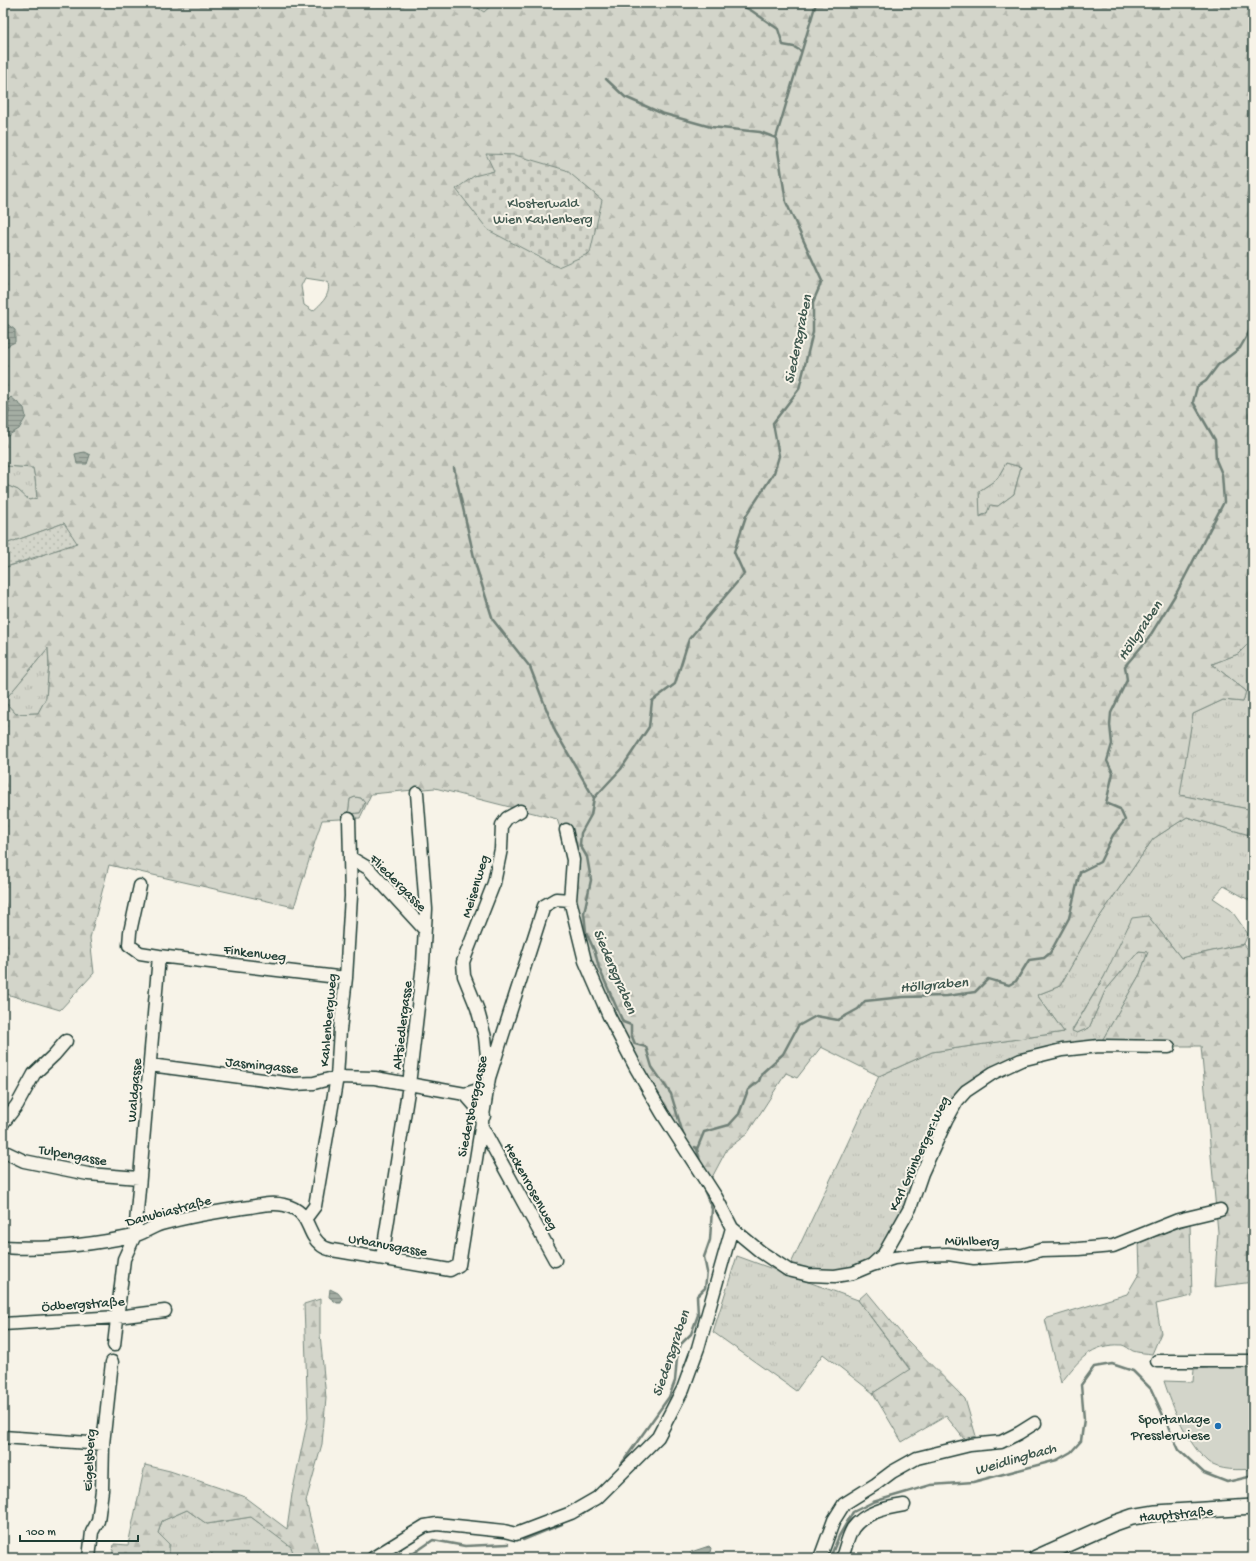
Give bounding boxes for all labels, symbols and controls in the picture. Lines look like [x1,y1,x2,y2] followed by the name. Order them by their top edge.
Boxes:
[493,196,593,229] park label: Klosterwald Wien Kahlenberg
[781,293,817,385] water label: Siedersgraben
[1114,597,1168,664] water label: Höllgraben
[364,851,430,917] street label: Fliedergasse
[459,853,494,920] street label: Meisenweg
[588,927,640,1018] water label: Siedersgraben
[221,942,287,967] street label: Finkenweg
[317,973,342,1068] street label: Kahlenbergweg
[900,974,970,998] water label: Höllgraben
[390,979,417,1071] street label: Altsiedlergasse
[224,1054,300,1079] street label: Jasmingasse
[454,1054,493,1159] street label: Siedersberggasse
[124,1057,147,1123] street label: Waldgasse
[886,1094,954,1214] street label: Karl Grünberger-Weg
[499,1141,561,1234] street label: Heckenrosenweg
[36,1142,109,1171] street label: Tulpengasse
[123,1193,214,1232] street label: Danubiastraße
[347,1231,429,1262] street label: Urbanusgasse
[945,1234,999,1251] street label: Mühlberg
[41,1294,126,1317] street label: Ödbergstraße
[649,1307,695,1399] water label: Siedersgraben
[1130,1412,1211,1445] place label: Sportanlage Presslerwiese
[1213,1421,1223,1431] marker: Sportanlage Presslerwiese
[80,1428,101,1492] street label: Eigelsberg
[973,1439,1059,1480] water label: Weidlingbach
[1138,1504,1215,1527] street label: Hauptstraße
[20,1517,138,1543] scale bar
[25,1526,56,1540] text: 100 m

